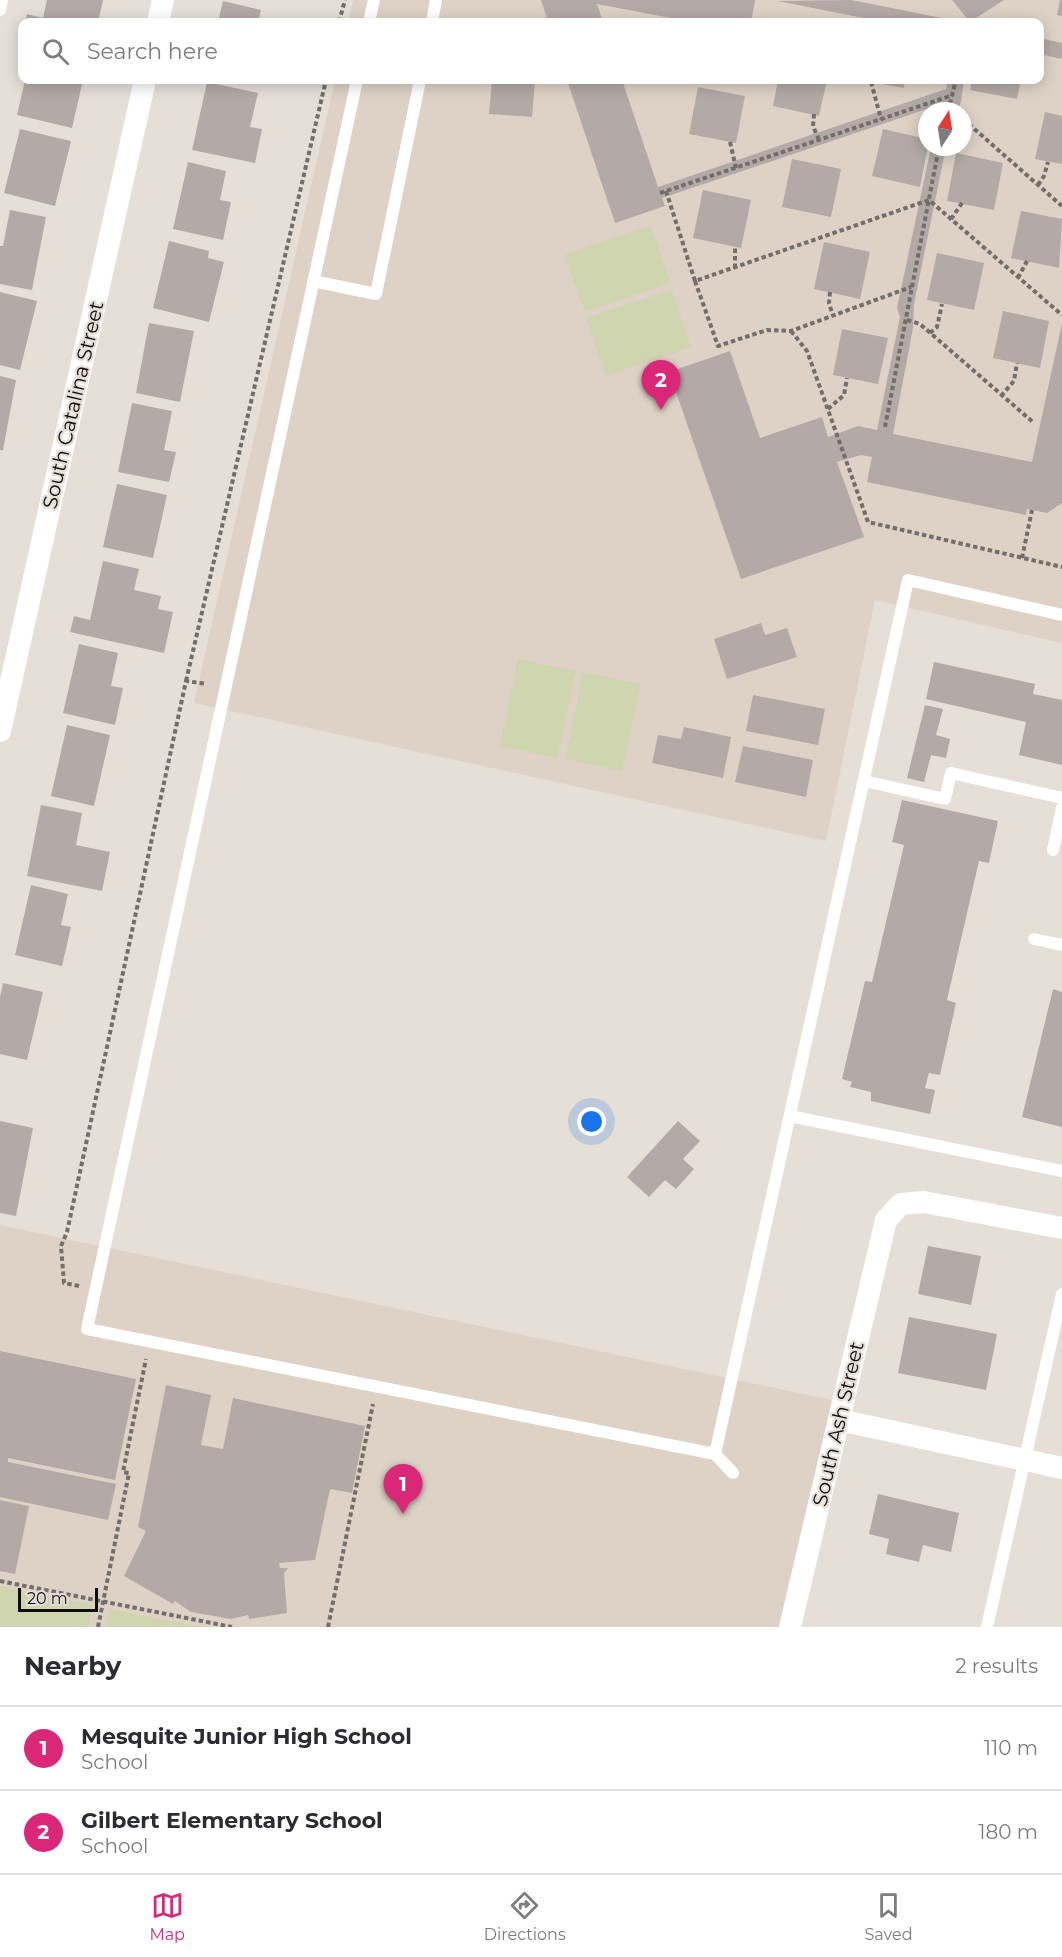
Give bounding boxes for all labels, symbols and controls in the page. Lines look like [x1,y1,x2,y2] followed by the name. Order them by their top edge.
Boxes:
[18,18,1044,84] search box
[39,35,72,68] icon: search
[87,38,218,65] text: Search here
[918,102,972,156] north arrow
[37,299,109,511] street label: South Catalina Street
[642,360,680,410] pin: 2
[577,1107,606,1136] your location
[807,1339,869,1509] street label: South Ash Street
[384,1464,422,1514] pin: 1
[18,1585,98,1612] scale bar
[27,1589,68,1608] text: 20 m
[24,1650,121,1682] text: Nearby
[955,1654,1038,1678] text: 2 results
[81,1723,412,1750] text: Mesquite Junior High School
[40,1736,47,1760] text: 1
[984,1736,1038,1760] text: 110 m
[81,1750,148,1774] text: School
[81,1807,383,1834] text: Gilbert Elementary School
[38,1820,49,1844] text: 2
[978,1820,1038,1844] text: 180 m
[81,1834,148,1858] text: School
[149,1889,185,1944] tab: Map
[484,1889,566,1944] tab: Directions
[865,1889,913,1944] tab: Saved

